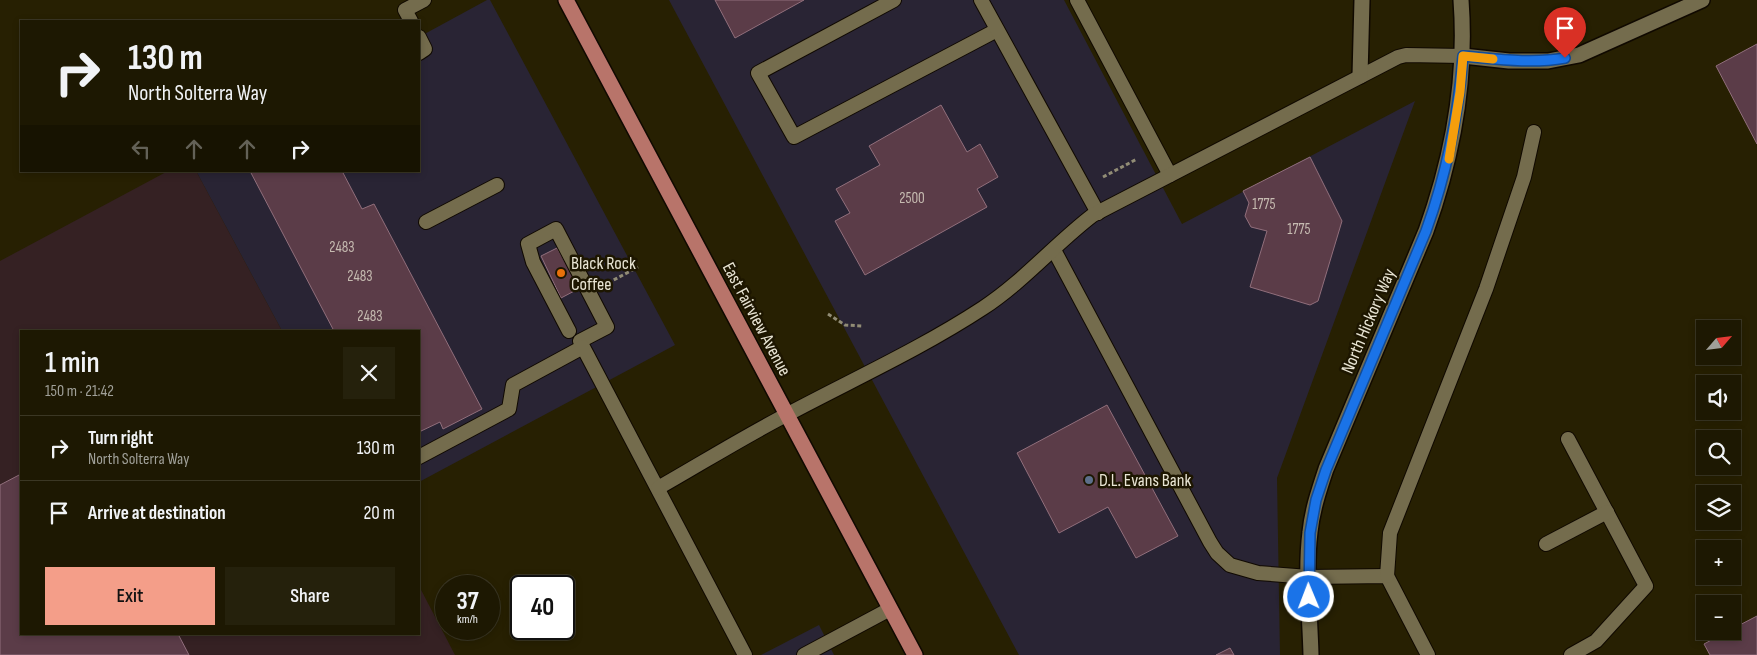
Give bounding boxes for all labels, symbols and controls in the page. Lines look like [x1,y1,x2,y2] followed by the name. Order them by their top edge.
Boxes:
[1544,7,1586,58] pin
[1551,14,1579,42] icon: arrive
[128,37,203,80] text: 130 m
[45,40,110,105] icon: right
[128,80,267,107] text: North Solterra Way
[127,135,155,163] icon: left
[180,135,208,163] icon: ahead
[233,135,261,163] icon: ahead
[286,135,314,163] icon: right
[899,189,925,208] house number: 2500
[1252,195,1276,214] house number: 1775
[1287,220,1311,239] house number: 1775
[329,238,355,257] house number: 2483
[571,253,636,295] place label: Black Rock Coffee
[718,259,795,380] street label: East Fairview Avenue
[1337,266,1400,377] street label: North Hickory Way
[347,267,373,286] house number: 2483
[555,267,567,279] marker: Black Rock Coffee
[357,307,383,326] house number: 2483
[1696,320,1741,365] north arrow
[1696,320,1741,640] map controls
[45,345,100,381] text: 1 min
[343,347,395,399] button: close
[1696,375,1741,420] button: sound
[45,382,114,401] text: 150 m · 21:42
[88,427,153,450] text: Turn right
[1696,430,1741,475] button: search
[45,434,73,462] icon: right
[357,437,395,460] text: 130 m
[88,450,189,469] text: North Solterra Way
[1099,470,1191,491] place label: D.L. Evans Bank
[1083,474,1095,486] marker: D.L. Evans Bank
[1696,485,1741,530] button: layers
[45,499,73,527] icon: arrive
[88,502,226,525] text: Arrive at destination
[363,502,395,525] text: 20 m
[1696,540,1741,585] button: +
[45,567,215,625] button: Exit
[225,567,395,625] button: Share
[1282,570,1334,622] position arrow
[510,575,575,640] speed limit sign: 40
[456,586,479,617] text: 37
[1696,595,1741,640] button: −
[457,612,478,627] text: km/h

